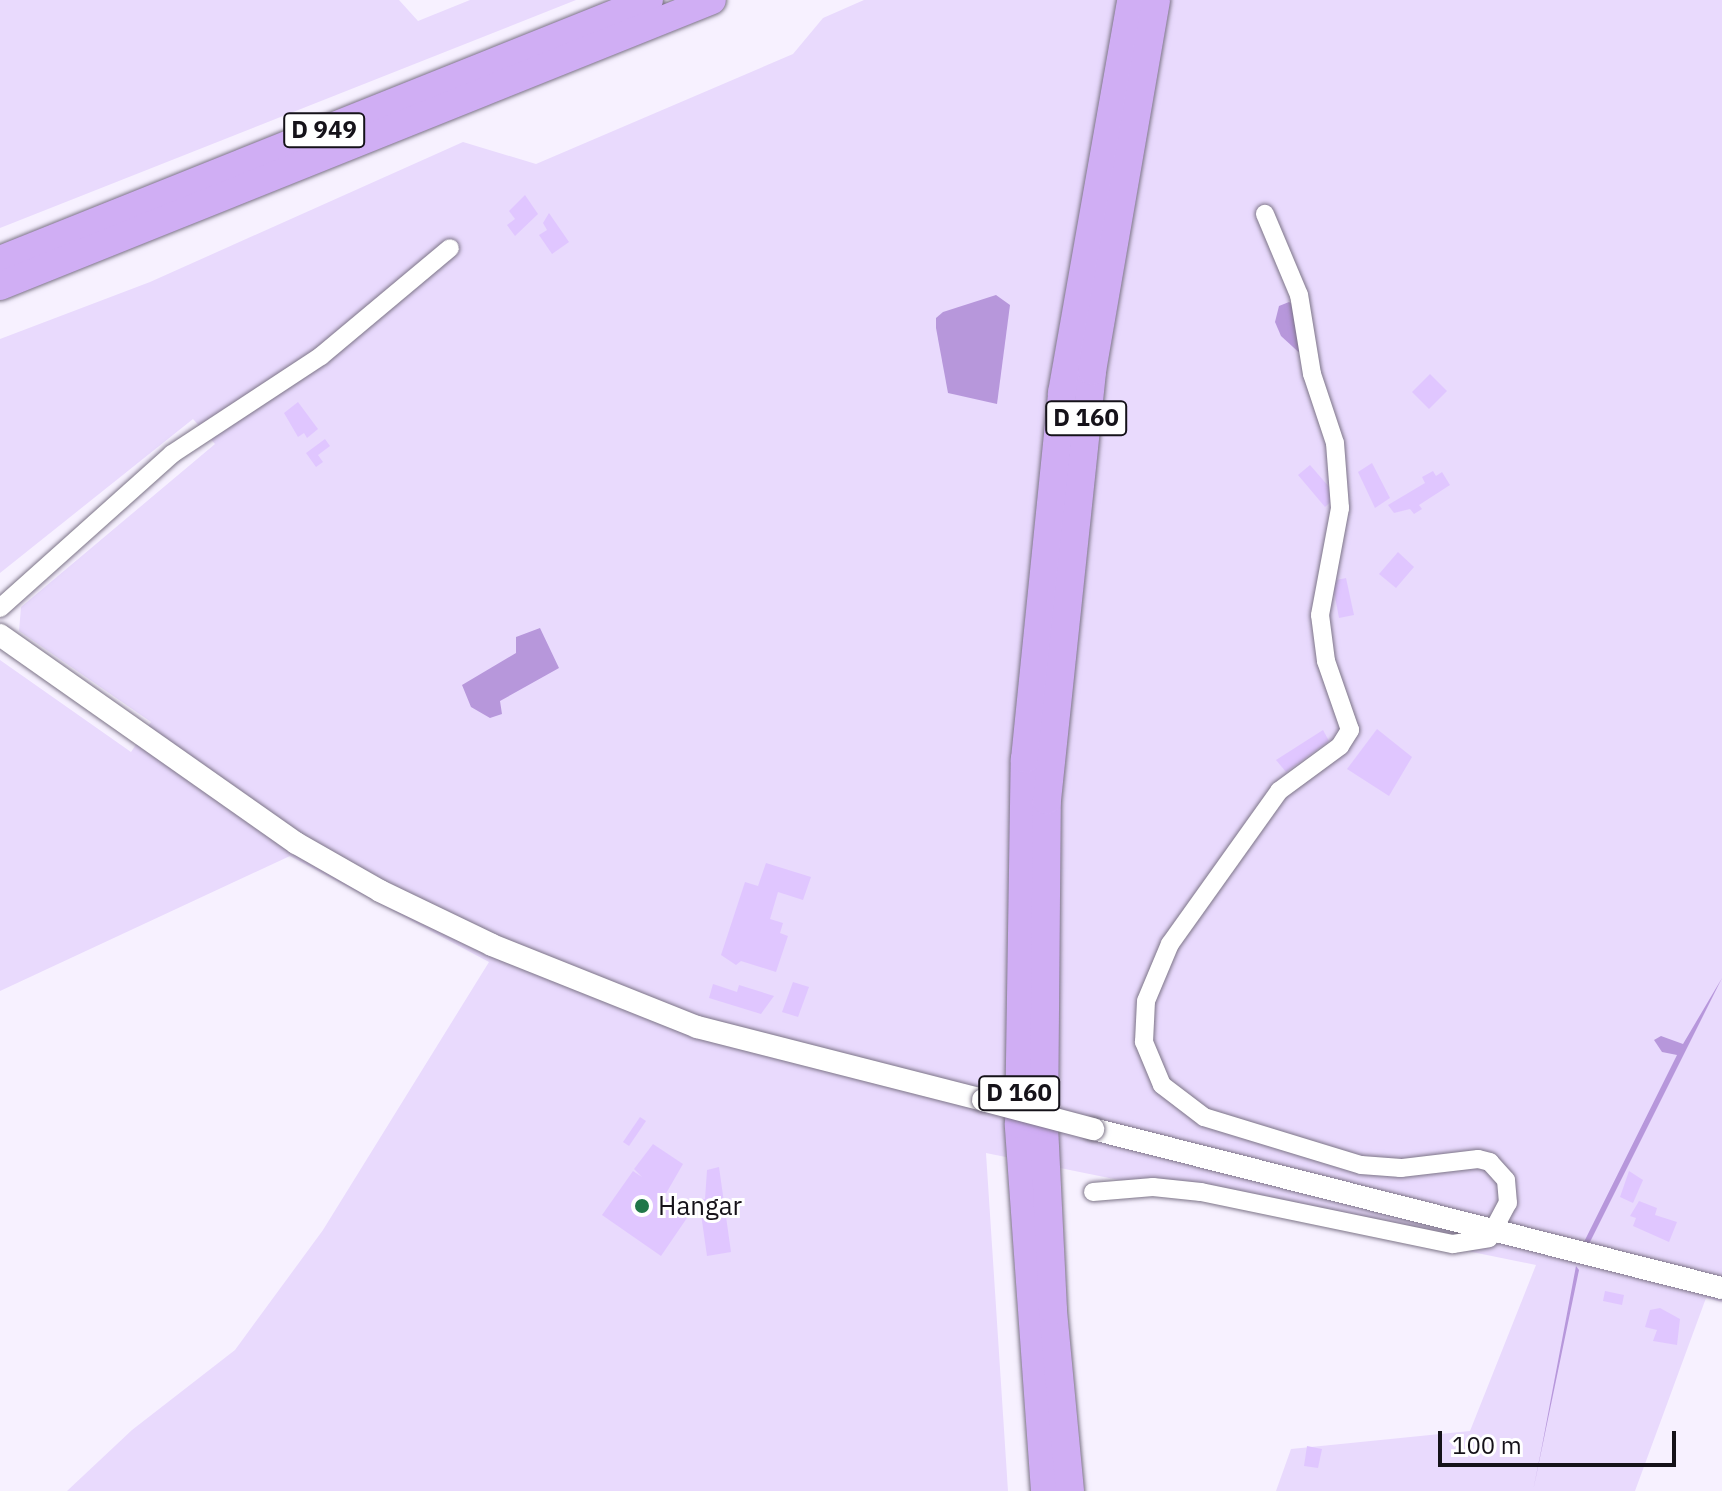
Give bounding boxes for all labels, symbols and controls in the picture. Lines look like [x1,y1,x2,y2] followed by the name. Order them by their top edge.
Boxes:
[282,110,366,150] road number: D 949
[1044,398,1128,438] road number: D 160
[977,1073,1061,1113] road number: D 160
[658,1190,742,1222] place label: Hangar
[633,1197,651,1215] marker: Hangar
[1442,1415,1680,1465] scale bar
[1452,1429,1522,1461] text: 100 m

